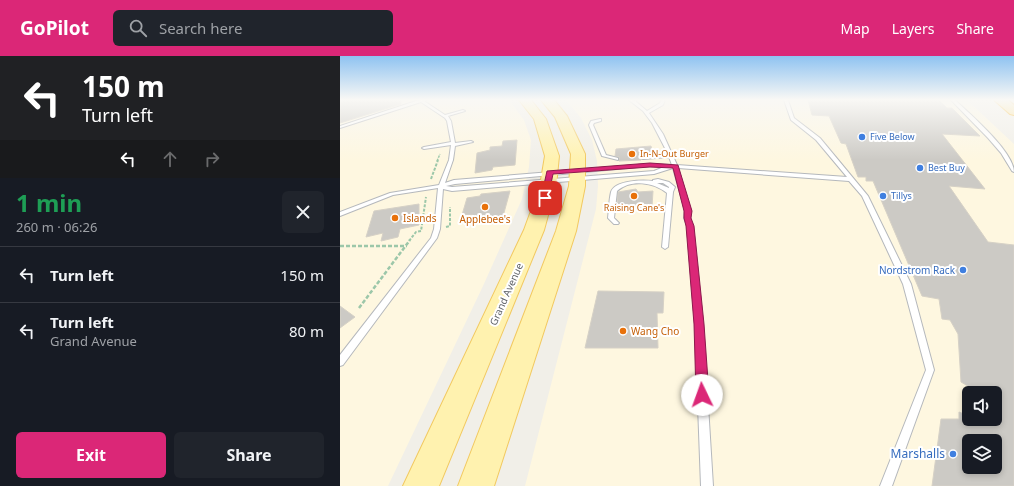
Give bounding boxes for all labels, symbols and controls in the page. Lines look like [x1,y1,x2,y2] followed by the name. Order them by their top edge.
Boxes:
[113,10,393,46] search box
[20,15,89,41] text: GoPilot
[127,17,149,39] icon: search
[159,18,242,38] text: Search here
[841,19,870,38] text: Map
[892,19,934,38] text: Layers
[956,19,994,38] text: Share
[82,67,165,105] text: 150 m
[16,72,68,124] icon: left
[82,103,153,127] text: Turn left
[870,130,915,143] place label: Five Below
[857,132,867,142] marker: Five Below
[640,147,709,160] place label: In-N-Out Burger
[117,148,139,170] icon: left
[159,148,181,170] icon: ahead
[201,148,223,170] icon: right
[627,149,637,159] marker: In-N-Out Burger
[928,161,965,174] place label: Best Buy
[915,163,925,173] marker: Best Buy
[528,181,562,215] pin
[16,186,82,219] text: 1 min
[534,187,556,209] icon: arrive
[891,189,912,202] place label: Tillys
[282,191,324,233] button: close
[629,191,639,201] marker: Raising Cane's
[878,191,888,201] marker: Tillys
[604,201,664,214] place label: Raising Cane's
[480,202,490,212] marker: Applebee's
[403,211,437,225] place label: Islands
[460,212,511,226] place label: Applebee's
[390,213,400,223] marker: Islands
[16,218,97,236] text: 260 m · 06:26
[486,260,526,327] street label: Grand Avenue
[879,263,956,277] place label: Nordstrom Rack
[16,264,38,286] icon: left
[50,265,114,285] text: Turn left
[280,265,324,285] text: 150 m
[958,265,968,275] marker: Nordstrom Rack
[50,312,114,332] text: Turn left
[16,320,38,342] icon: left
[289,321,324,341] text: 80 m
[631,324,679,338] place label: Wang Cho
[618,326,628,336] marker: Wang Cho
[50,332,137,350] text: Grand Avenue
[681,374,723,416] position arrow
[962,386,1002,474] map controls
[962,386,1002,426] button: sound
[16,432,166,478] button: Exit
[174,432,324,478] button: Share
[962,434,1002,474] button: layers
[891,445,945,462] place label: Marshalls
[948,449,958,459] marker: Marshalls

